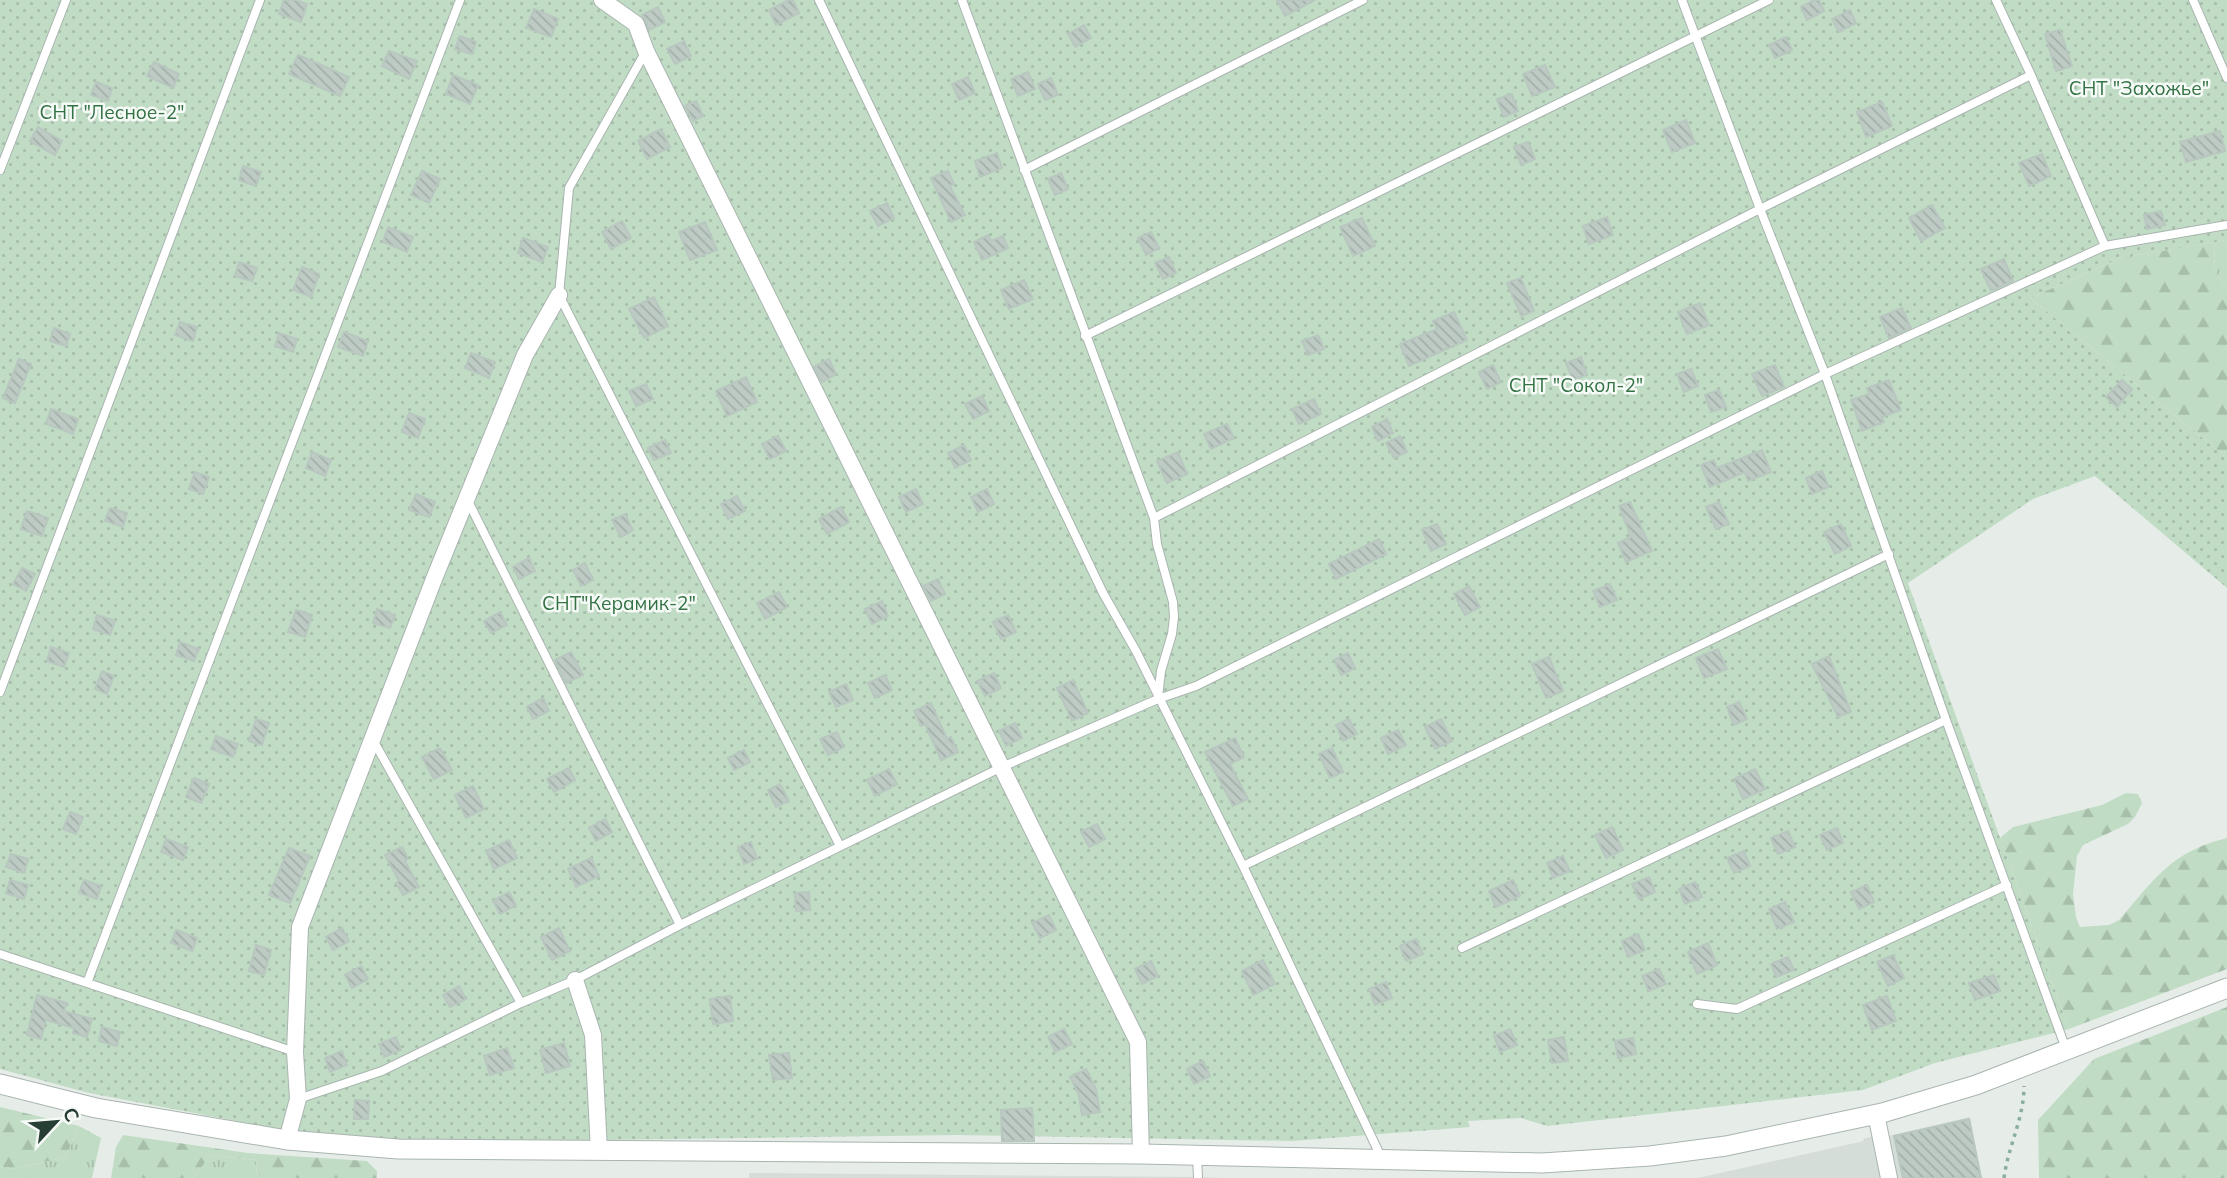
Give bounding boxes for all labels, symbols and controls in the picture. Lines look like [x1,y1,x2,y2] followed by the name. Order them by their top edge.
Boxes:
[2069,76,2209,100] park label: СНТ "Захожье"
[39,100,185,124] park label: СНТ "Лесное-2"
[1509,373,1643,397] park label: СНТ "Сокол-2"
[542,591,696,615] park label: СНТ"Керамик-2"
[21,1087,91,1157] north arrow
[58,1103,85,1126] text: С

